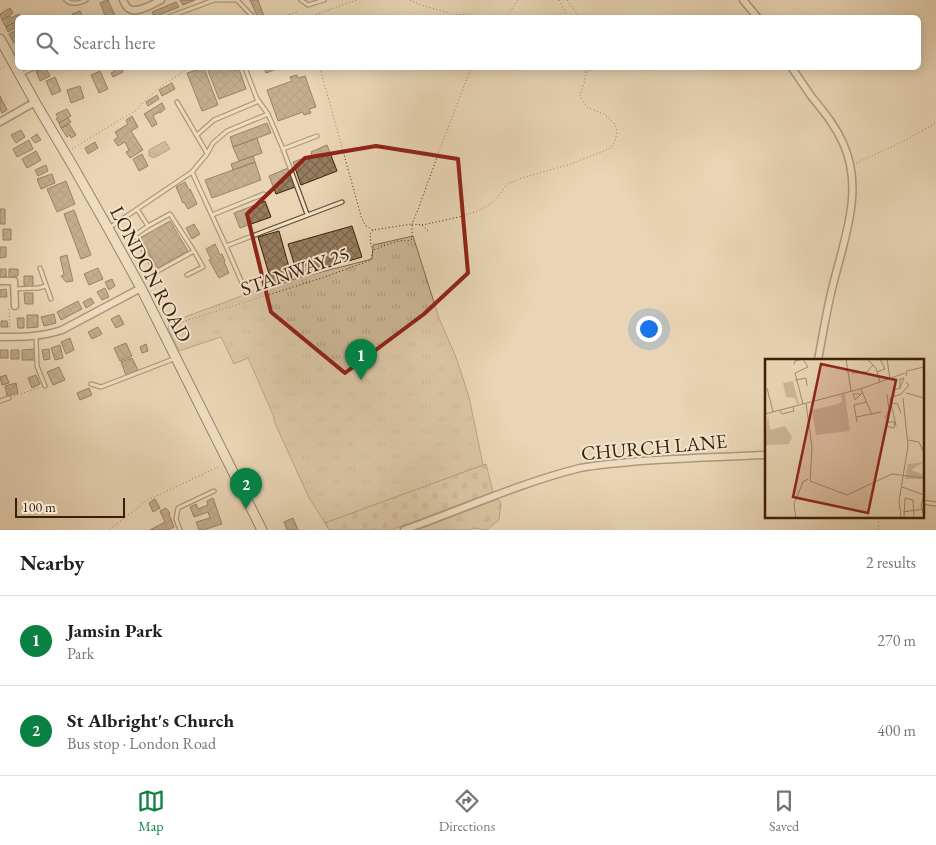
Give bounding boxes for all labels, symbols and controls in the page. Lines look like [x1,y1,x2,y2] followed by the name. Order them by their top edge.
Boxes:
[15,15,921,70] search box
[33,29,61,57] icon: search
[73,30,155,55] text: Search here
[104,201,198,347] street label: LONDON ROAD
[237,240,353,302] street label: STANWAY 25
[636,316,662,342] your location
[345,339,377,380] pin: 1
[765,359,924,518] inset map
[580,428,728,466] street label: CHURCH LANE
[230,468,262,509] pin: 2
[15,495,125,518] scale bar
[22,498,56,516] text: 100 m
[20,549,84,576] text: Nearby
[866,552,916,573] text: 2 results
[67,618,163,643] text: Jamsin Park
[32,630,40,651] text: 1
[877,630,916,651] text: 270 m
[67,643,94,664] text: Park
[67,708,234,733] text: St Albright's Church
[32,720,40,741] text: 2
[877,720,916,741] text: 400 m
[67,733,216,754] text: Bus stop · London Road
[137,787,165,835] tab: Map
[439,787,495,835] tab: Directions
[769,787,799,835] tab: Saved

